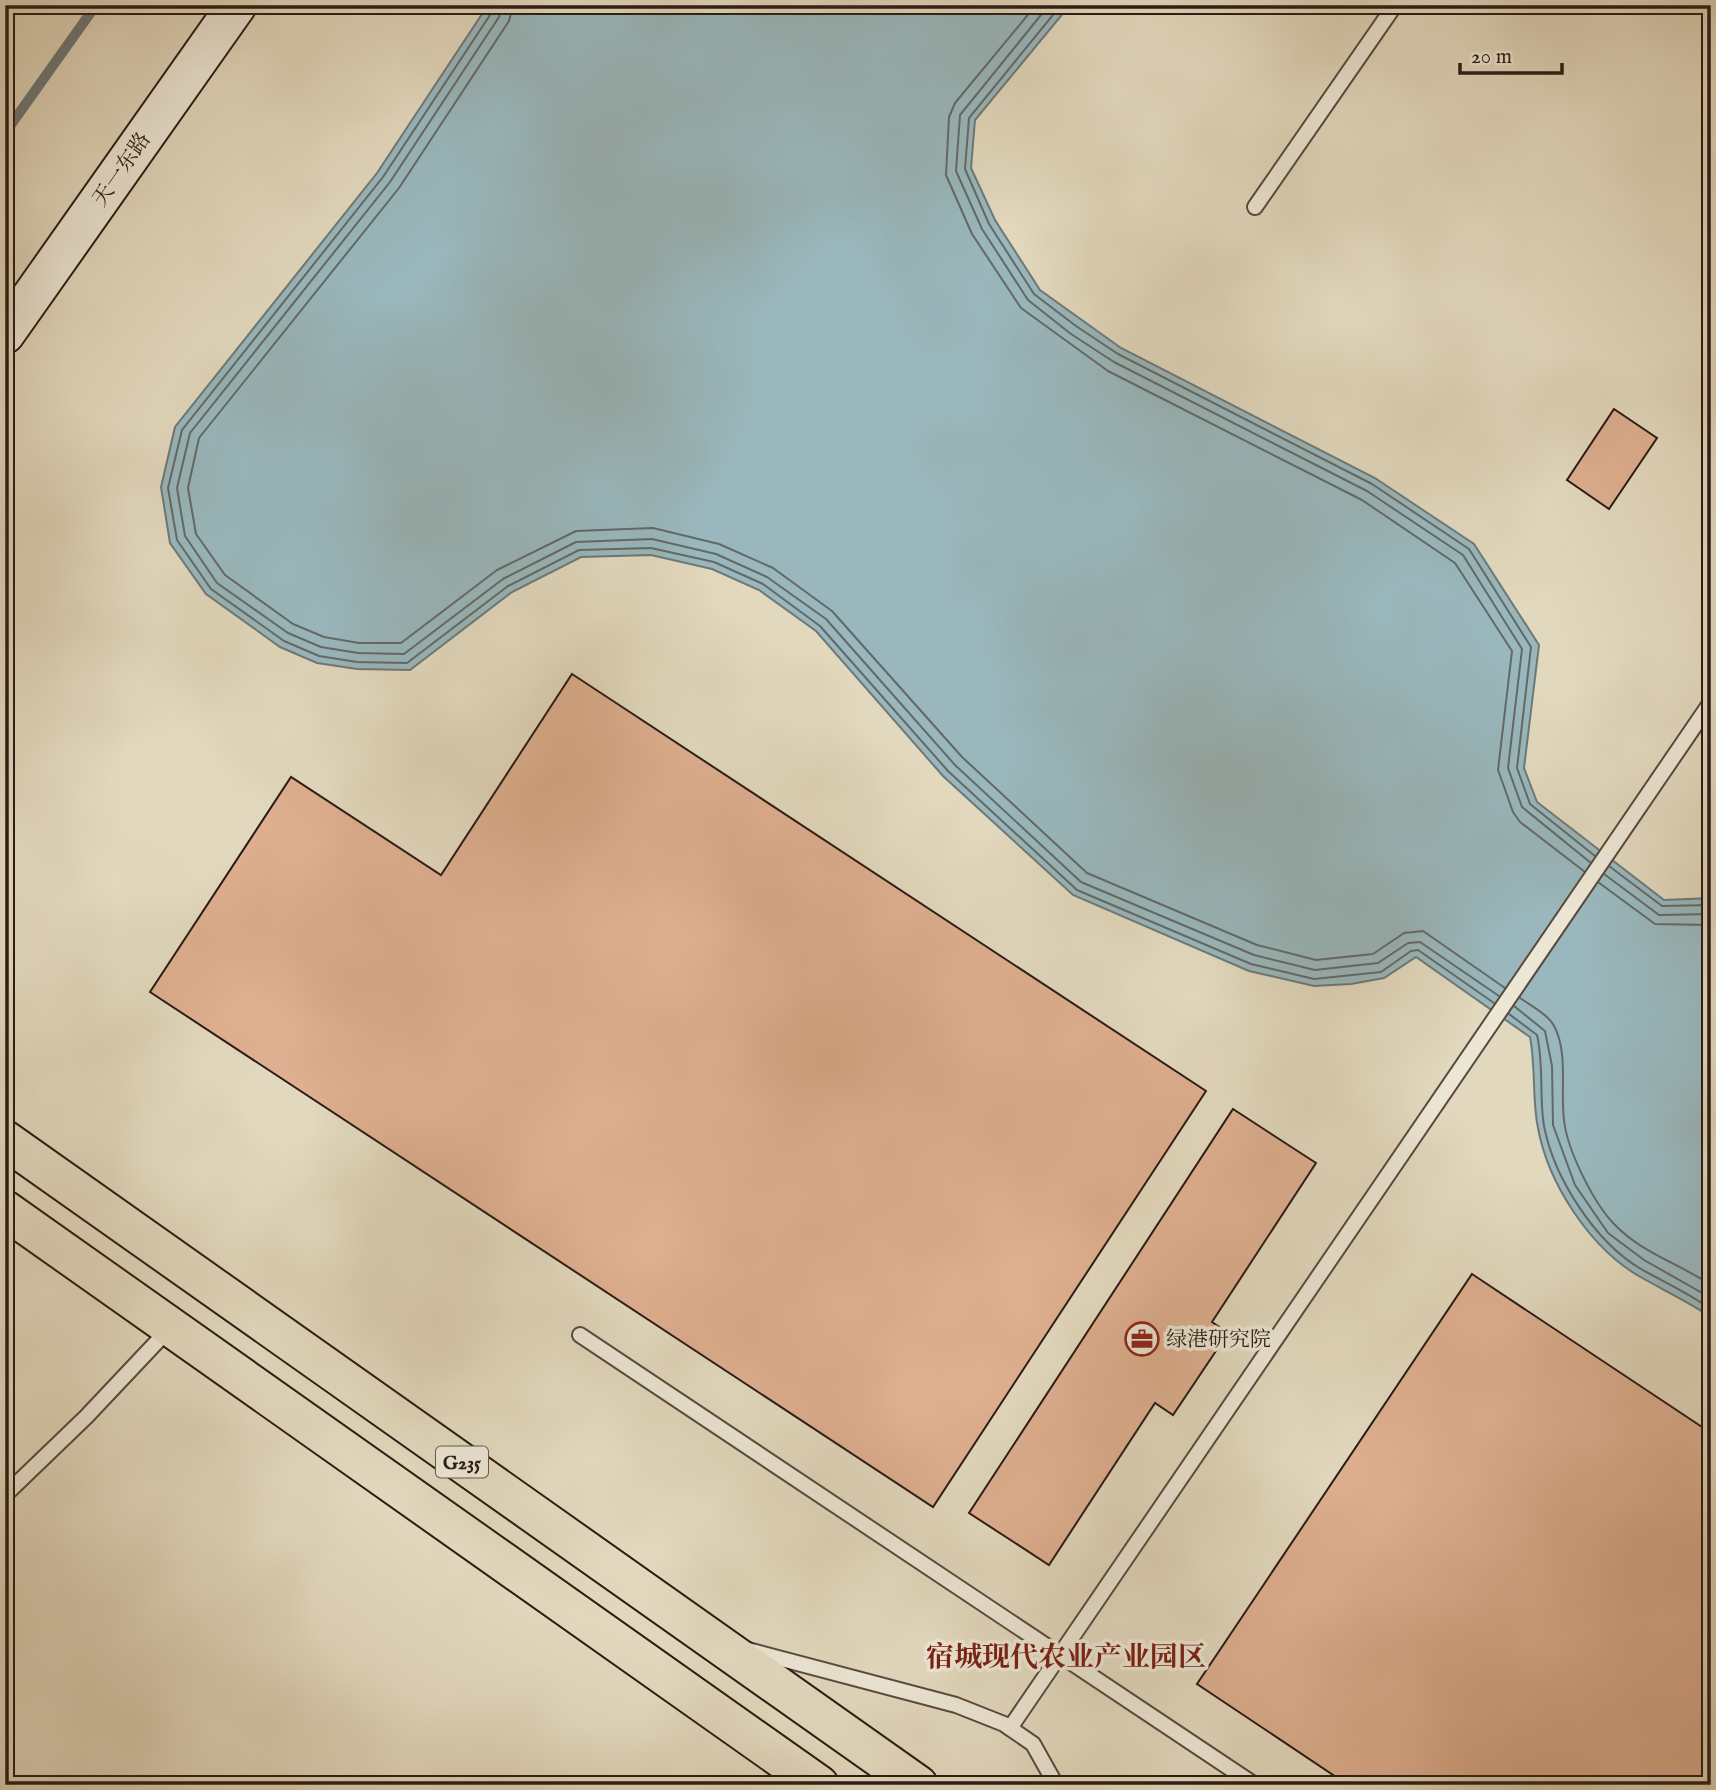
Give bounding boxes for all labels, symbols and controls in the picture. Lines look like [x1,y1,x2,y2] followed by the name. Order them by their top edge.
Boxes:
[1460,32,1562,76] scale bar
[1471,44,1512,71] text: 20 m
[87,128,157,212] street label: 天一东路
[1123,1320,1161,1358] office icon: 绿港研究院
[1166,1327,1271,1354] place label: 绿港研究院
[436,1446,488,1478] road number: G235
[926,1641,1206,1676] district label: 宿城现代农业产业园区

